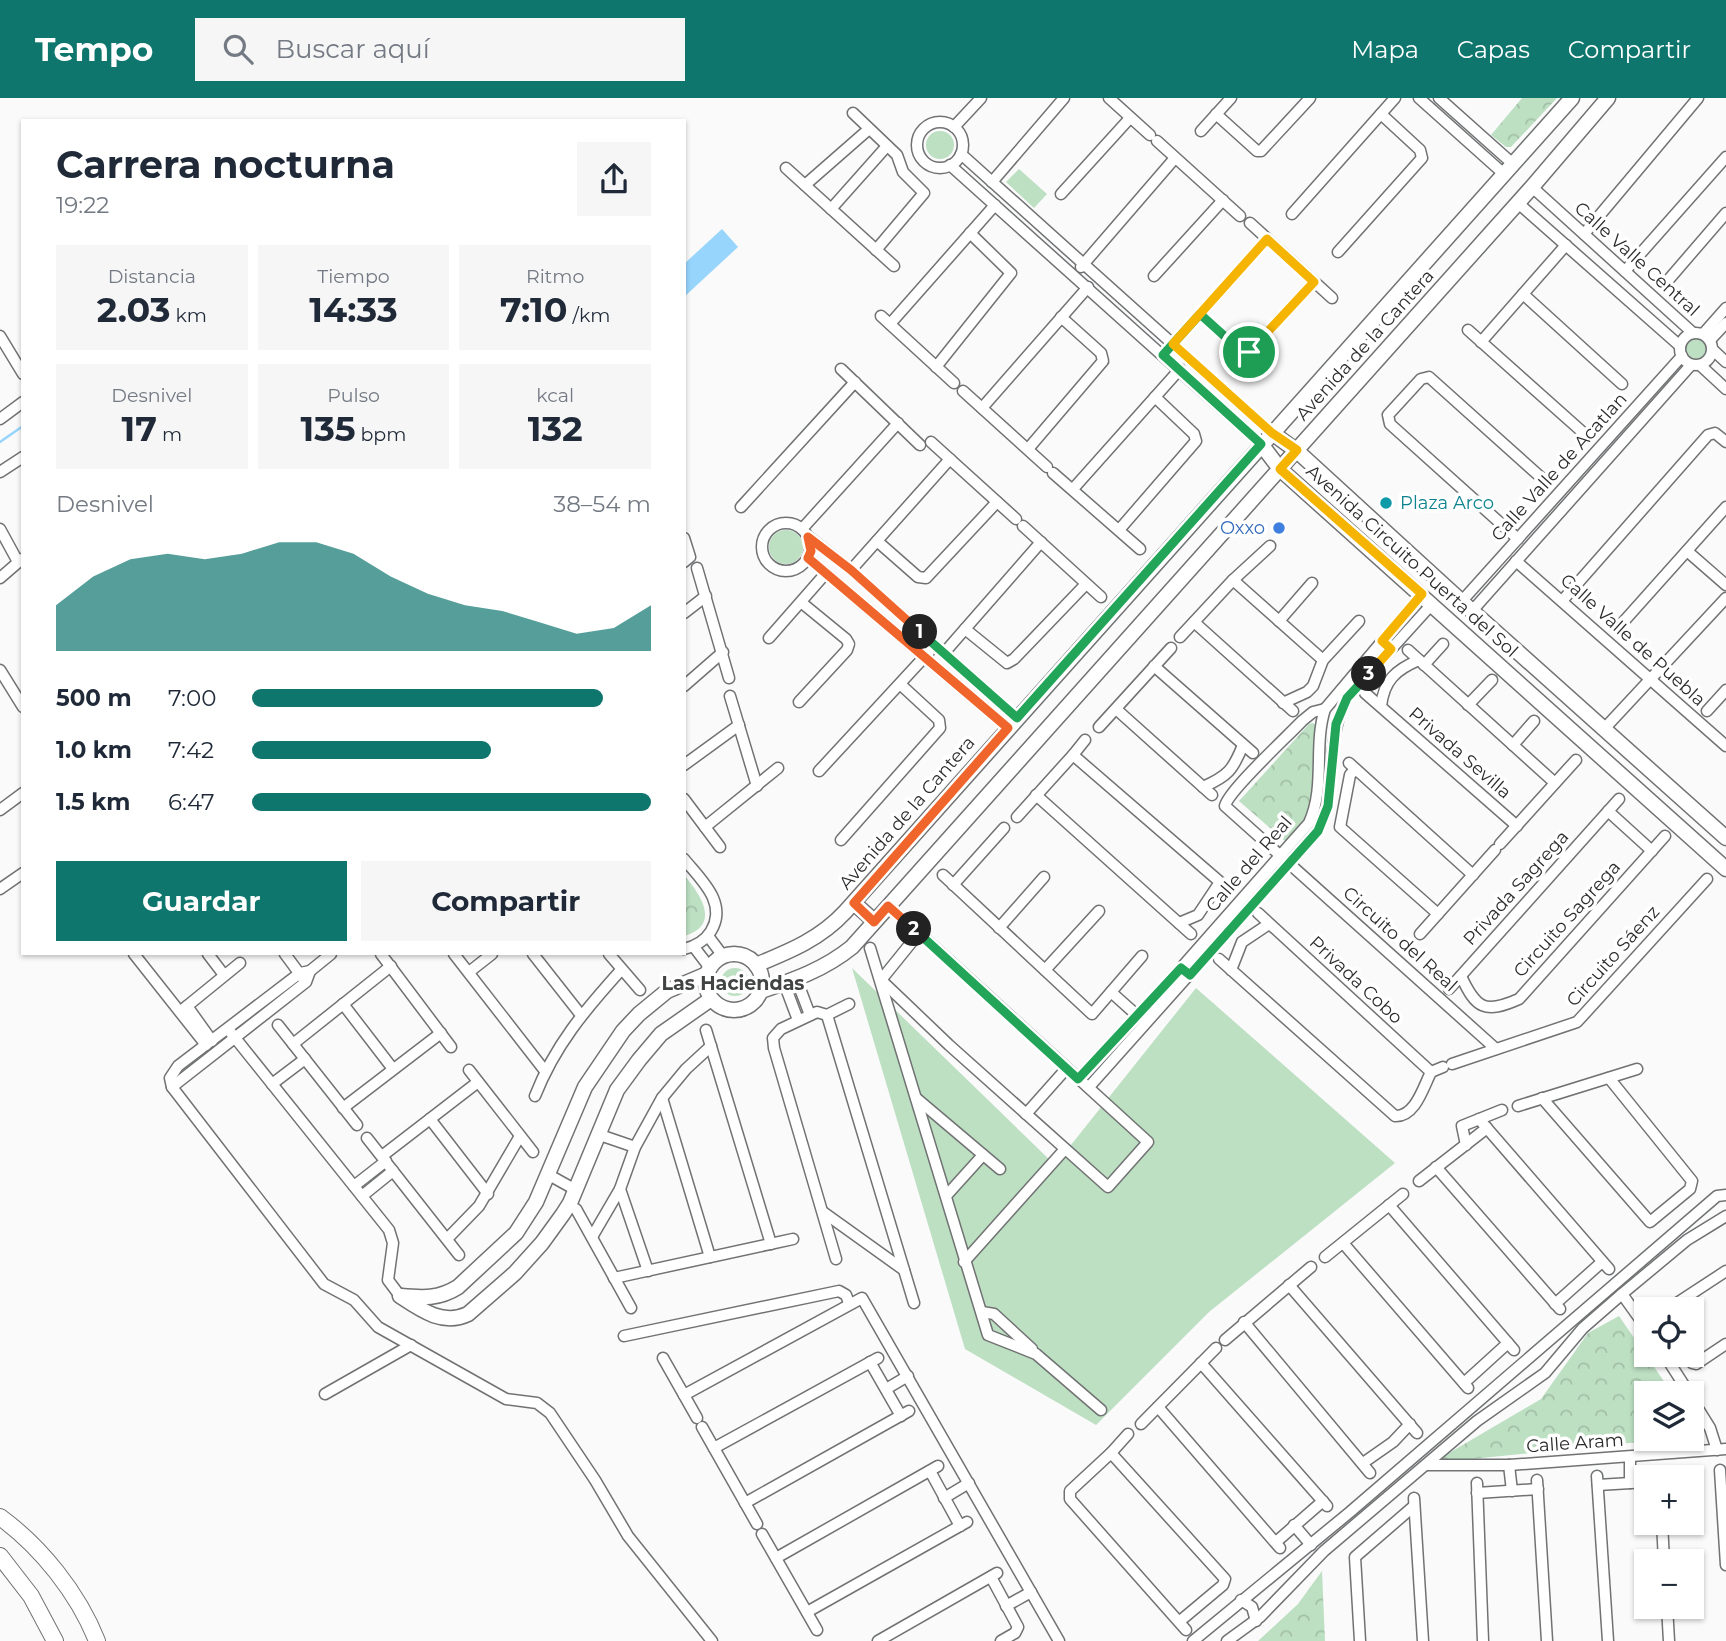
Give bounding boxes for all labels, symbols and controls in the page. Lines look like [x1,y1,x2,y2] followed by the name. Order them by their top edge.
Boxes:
[195,18,685,81] search box
[35,29,153,69] text: Tempo
[219,30,257,68] icon: search
[275,33,430,65] text: Buscar aquí
[1351,35,1419,64] text: Mapa
[1457,35,1530,64] text: Capas
[1568,35,1691,64] text: Compartir
[56,141,395,188] text: Carrera nocturna
[577,142,651,216] button: share
[56,191,109,219] text: 19:22
[1570,197,1704,321] street label: Calle Valle Central
[108,265,196,288] text: Distancia
[317,265,390,288] text: Tiempo
[526,265,584,288] text: Ritmo
[1291,265,1439,425] street label: Avenida de la Cantera
[97,288,171,331] text: 2.03
[309,288,398,331] text: 14:33
[500,288,568,331] text: 7:10
[171,304,207,327] text: km
[568,304,610,327] text: /km
[1219,322,1279,382] pin
[1230,333,1268,371] icon: arrive
[111,384,192,407] text: Desnivel
[327,384,380,407] text: Pulso
[536,384,574,407] text: kcal
[1486,388,1632,546] street label: Calle Valle de Acatlan
[122,407,157,450] text: 17
[301,407,356,450] text: 135
[528,407,583,450] text: 132
[157,423,182,446] text: m
[356,423,406,446] text: bpm
[1302,460,1522,662] street label: Avenida Circuito Puerta del Sol
[56,490,154,518] text: Desnivel
[553,490,651,518] text: 38–54 m
[1400,492,1494,514] place label: Plaza Arco
[1378,495,1394,511] marker: Plaza Arco
[1220,517,1265,539] place label: Oxxo
[1271,520,1287,536] marker: Oxxo
[1556,569,1710,711] street label: Calle Valle de Puebla
[902,614,937,650] pin: 1
[916,620,923,643] text: 1
[1352,656,1386,692] pin: 3
[1363,662,1374,685] text: 3
[56,684,132,712] text: 500 m
[168,684,216,712] text: 7:00
[1404,702,1516,804] street label: Privada Sevilla
[835,732,979,894] street label: Avenida de la Cantera
[56,736,132,764] text: 1.0 km
[168,736,214,764] text: 7:42
[56,788,130,816] text: 1.5 km
[168,788,215,816] text: 6:47
[1201,811,1297,917] street label: Calle del Real
[1459,826,1573,950] street label: Privada Sagrega
[1509,856,1625,982] street label: Circuito Sagrega
[56,861,347,941] button: Guardar
[361,861,651,941] button: Compartir
[1338,882,1462,996] street label: Circuito del Real
[1562,901,1664,1011] street label: Circuito Sáenz
[897,912,932,946] pin: 2
[908,917,919,940] text: 2
[1305,931,1407,1029] street label: Privada Cobo
[662,972,804,995] district label: Las Haciendas
[1634,1297,1704,1619] map controls
[1634,1297,1704,1367] button: locate
[1634,1381,1704,1451] button: layers
[1526,1429,1624,1457] street label: Calle Aram
[1634,1465,1704,1535] button: +
[1634,1549,1704,1619] button: −

